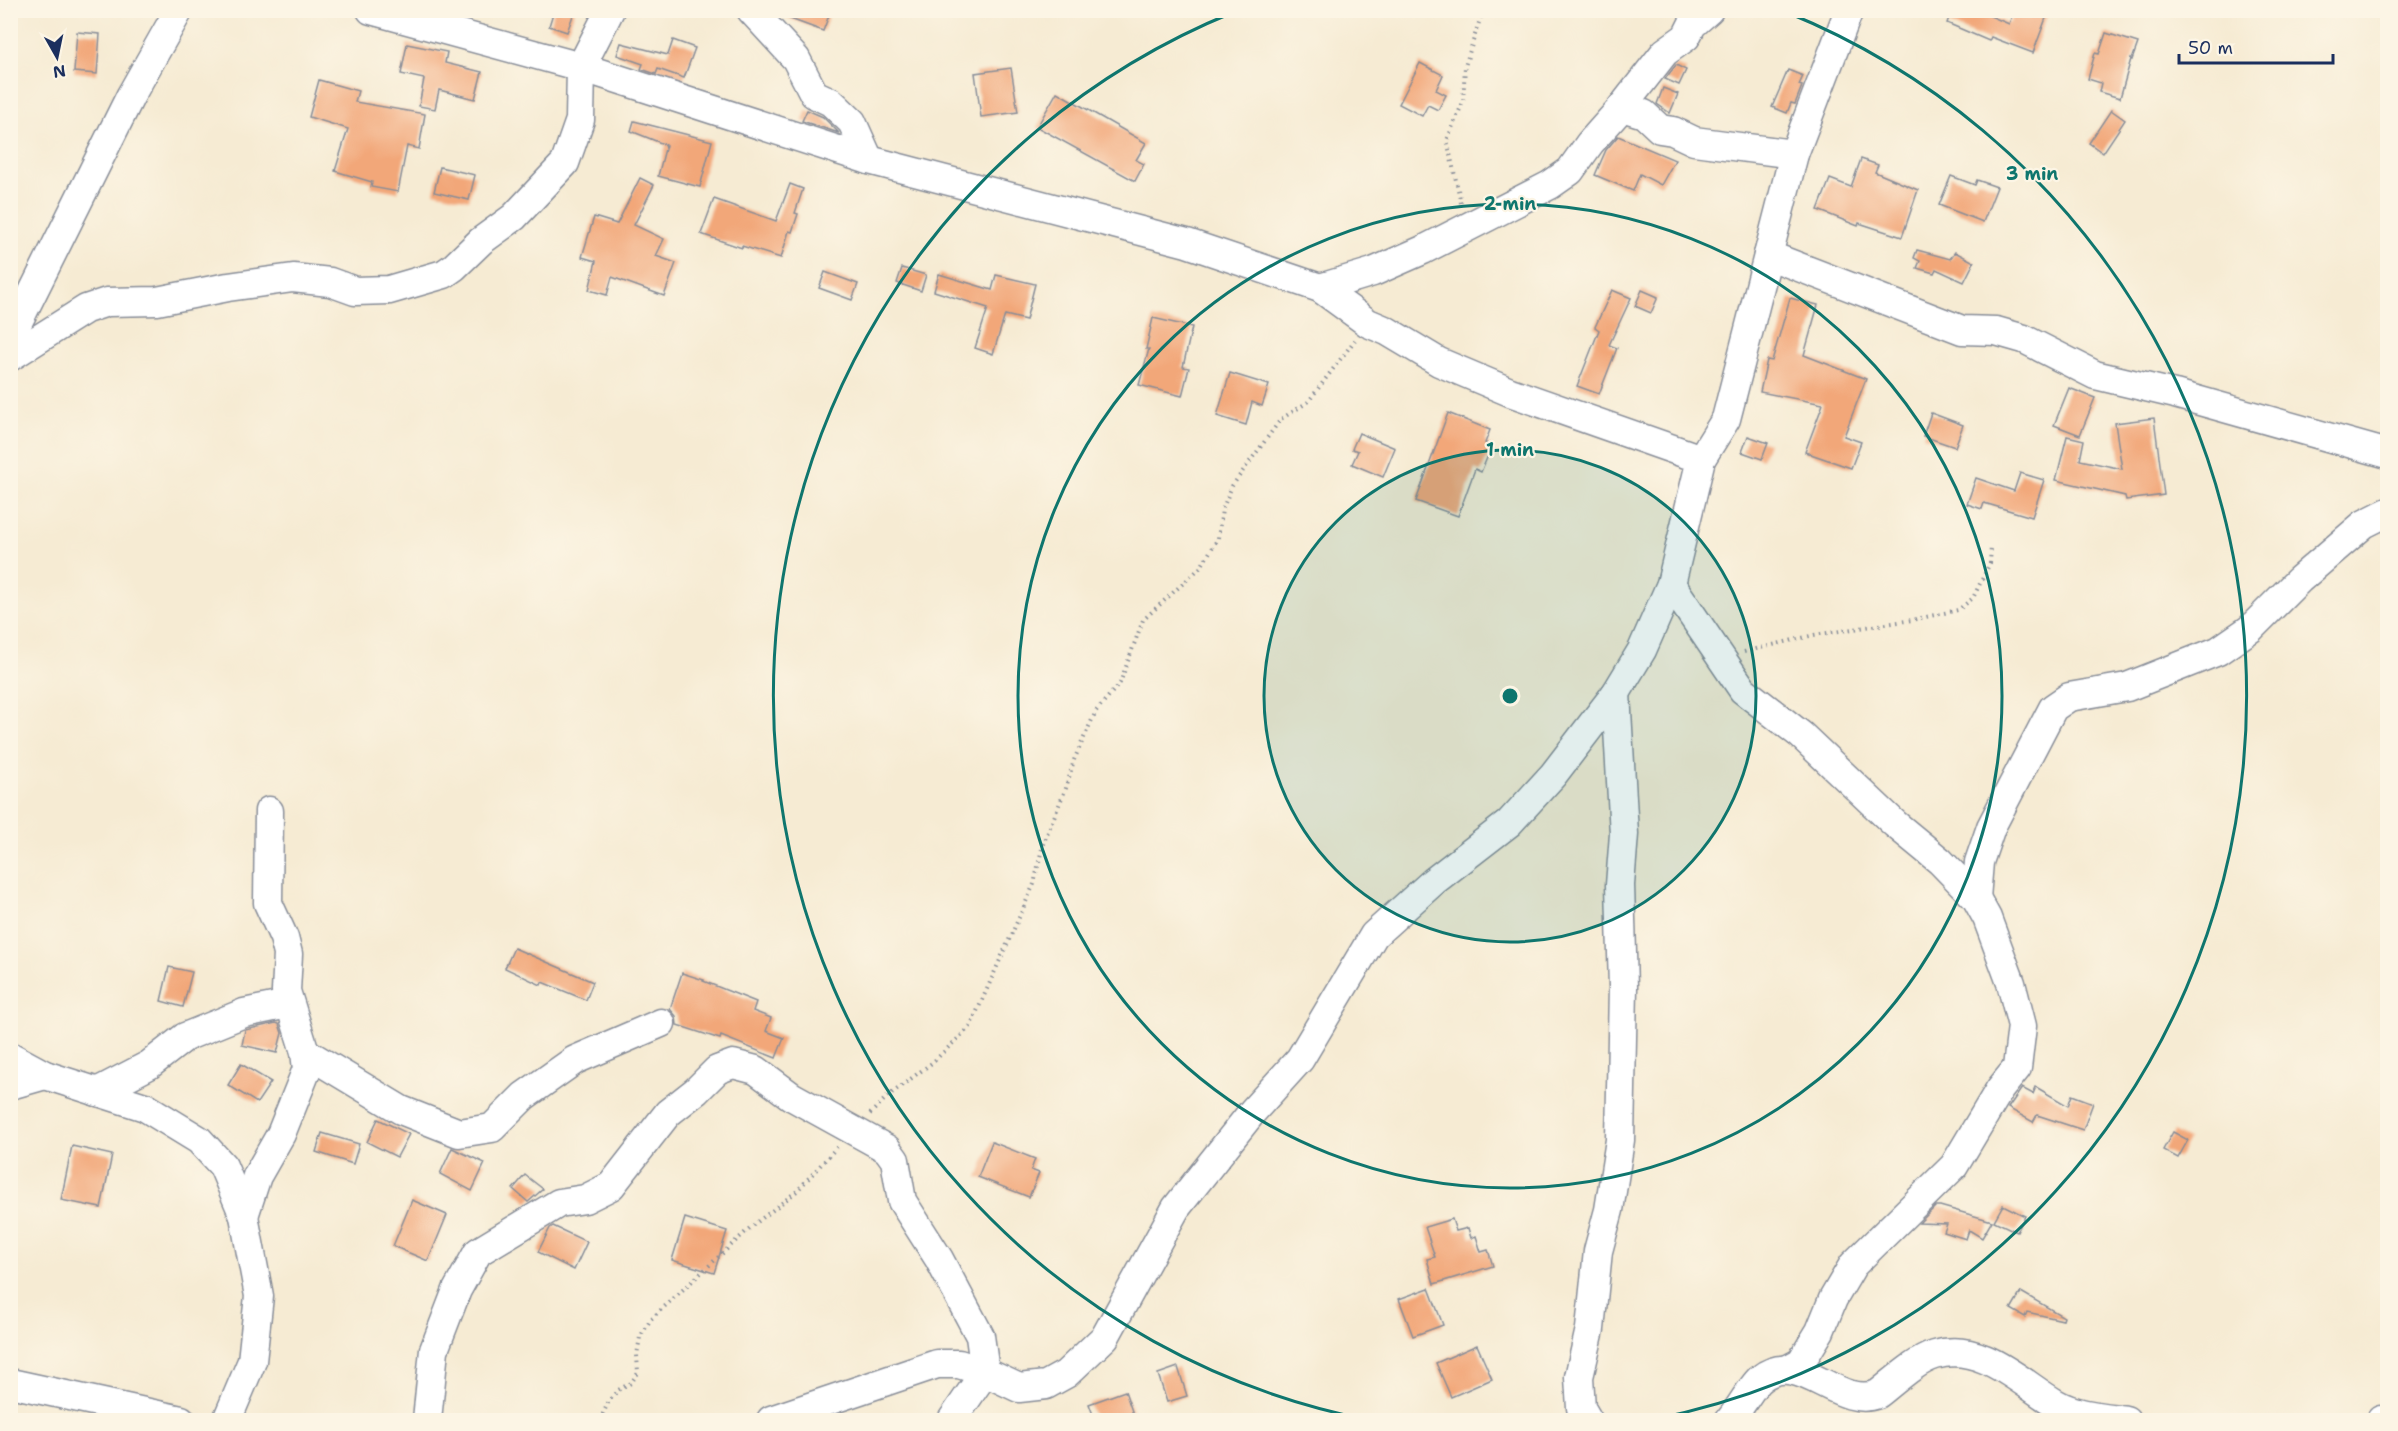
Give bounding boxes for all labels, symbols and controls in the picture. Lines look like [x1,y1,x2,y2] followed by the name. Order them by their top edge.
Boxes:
[27,27,87,87] north arrow
[2179,27,2334,65] scale bar
[2188,36,2233,60] text: 50 m
[51,60,67,83] text: N
[2006,162,2058,186] text: 3 min
[1484,192,1536,216] text: 2 min
[1486,438,1534,462] text: 1 min
[1500,686,1520,706] centre of rings

